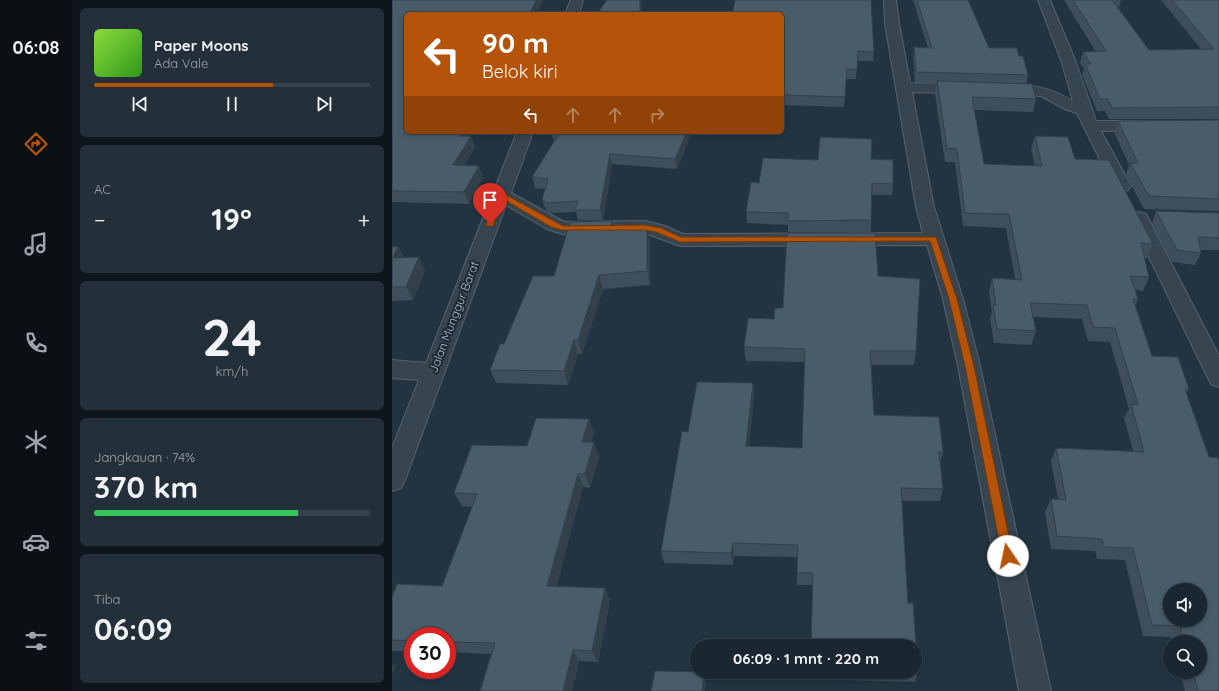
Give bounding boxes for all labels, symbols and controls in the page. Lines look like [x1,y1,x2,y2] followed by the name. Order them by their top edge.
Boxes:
[482,25,549,60] text: 90 m
[416,28,468,80] icon: left
[13,36,59,59] text: 06:08
[154,36,249,55] text: Paper Moons
[154,55,208,71] text: Ada Vale
[482,60,558,83] text: Belok kiri
[129,93,151,115] icon: previous
[221,93,243,115] icon: pause
[313,93,335,115] icon: next
[520,104,542,126] icon: left
[562,104,584,126] icon: ahead
[604,104,626,126] icon: ahead
[646,104,668,126] icon: right
[22,130,50,158] icon: directions
[94,181,111,197] text: AC
[473,183,507,224] pin
[479,189,501,211] icon: arrive
[211,200,252,238] text: 19°
[94,206,105,234] text: −
[358,206,370,234] text: +
[22,230,50,258] icon: music
[425,259,482,375] street label: Jalan Munggur Barat
[202,304,262,369] text: 24
[22,329,50,357] icon: phone
[216,363,248,379] text: km/h
[22,428,50,456] icon: climate
[94,449,195,465] text: Jangkauan · 74%
[94,468,198,506] text: 370 km
[22,528,50,556] icon: car
[987,535,1029,577] position arrow
[1163,583,1207,679] map controls
[1163,583,1207,627] button: sound
[94,591,120,607] text: Tiba
[94,610,173,648] text: 06:09
[22,627,50,655] icon: filters
[404,627,456,679] speed limit sign: 30
[1163,635,1207,679] button: search
[733,649,879,668] text: 06:09 · 1 mnt · 220 m

